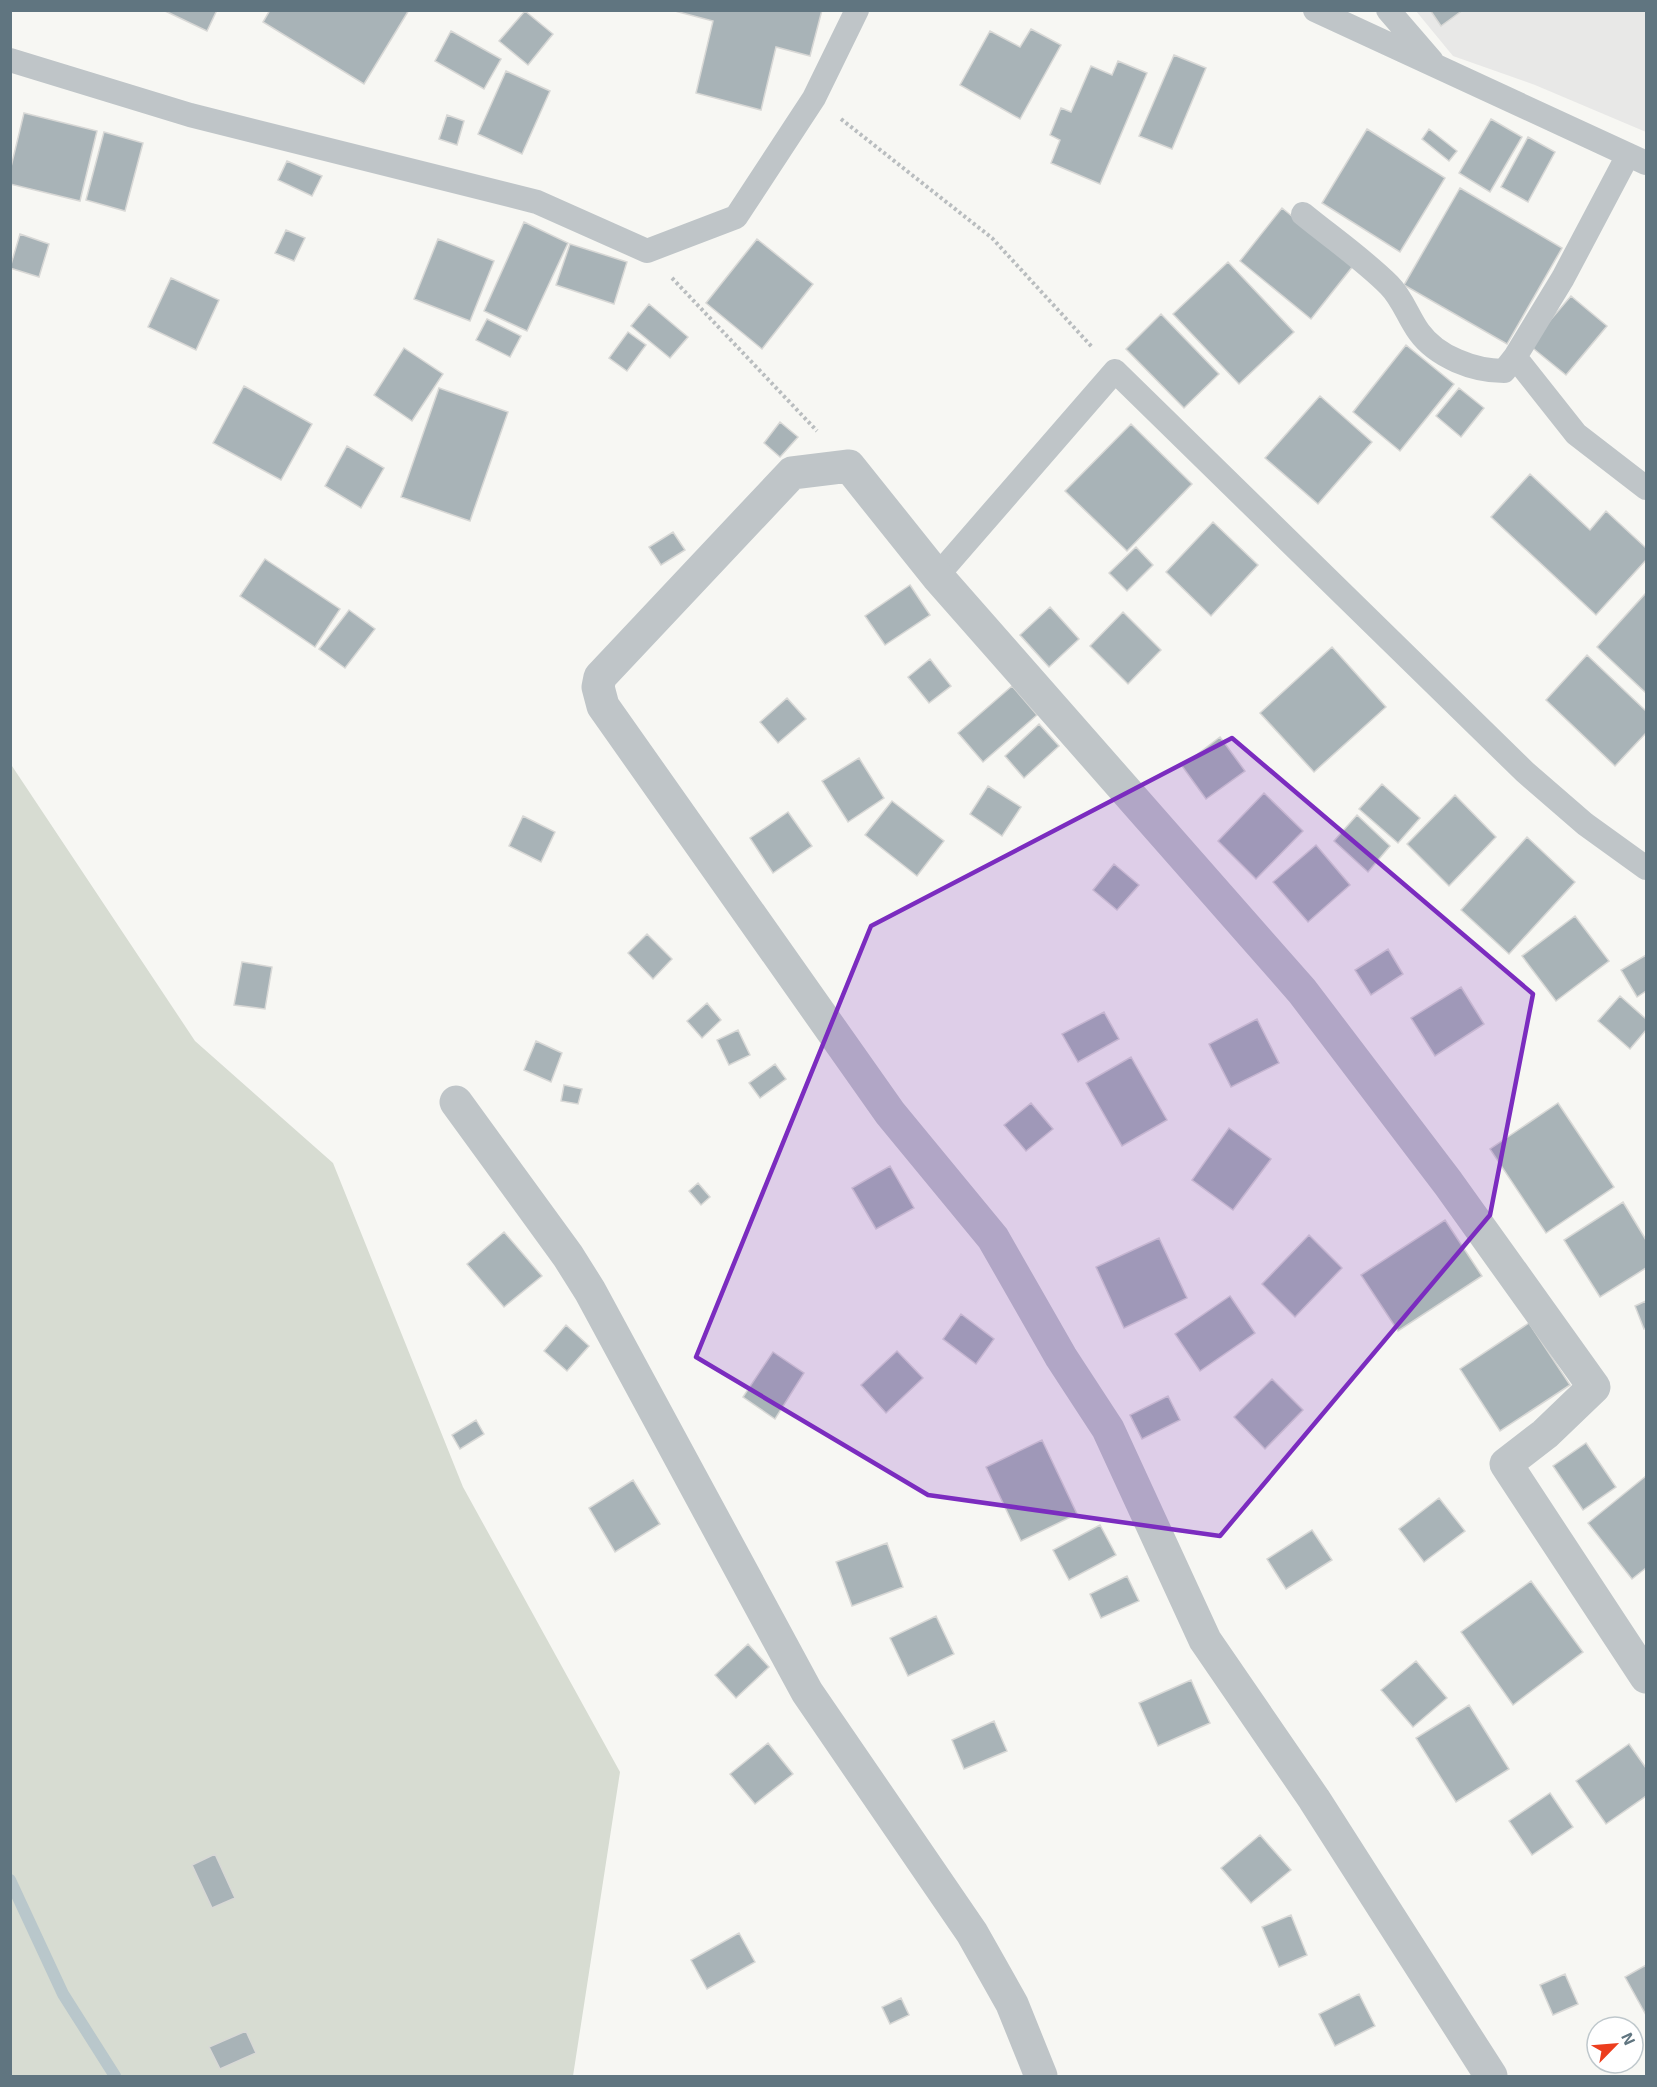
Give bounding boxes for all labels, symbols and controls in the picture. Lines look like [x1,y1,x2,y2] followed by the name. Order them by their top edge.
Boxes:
[1585,2015,1645,2075] north arrow
[1618,2029,1640,2048] text: N

